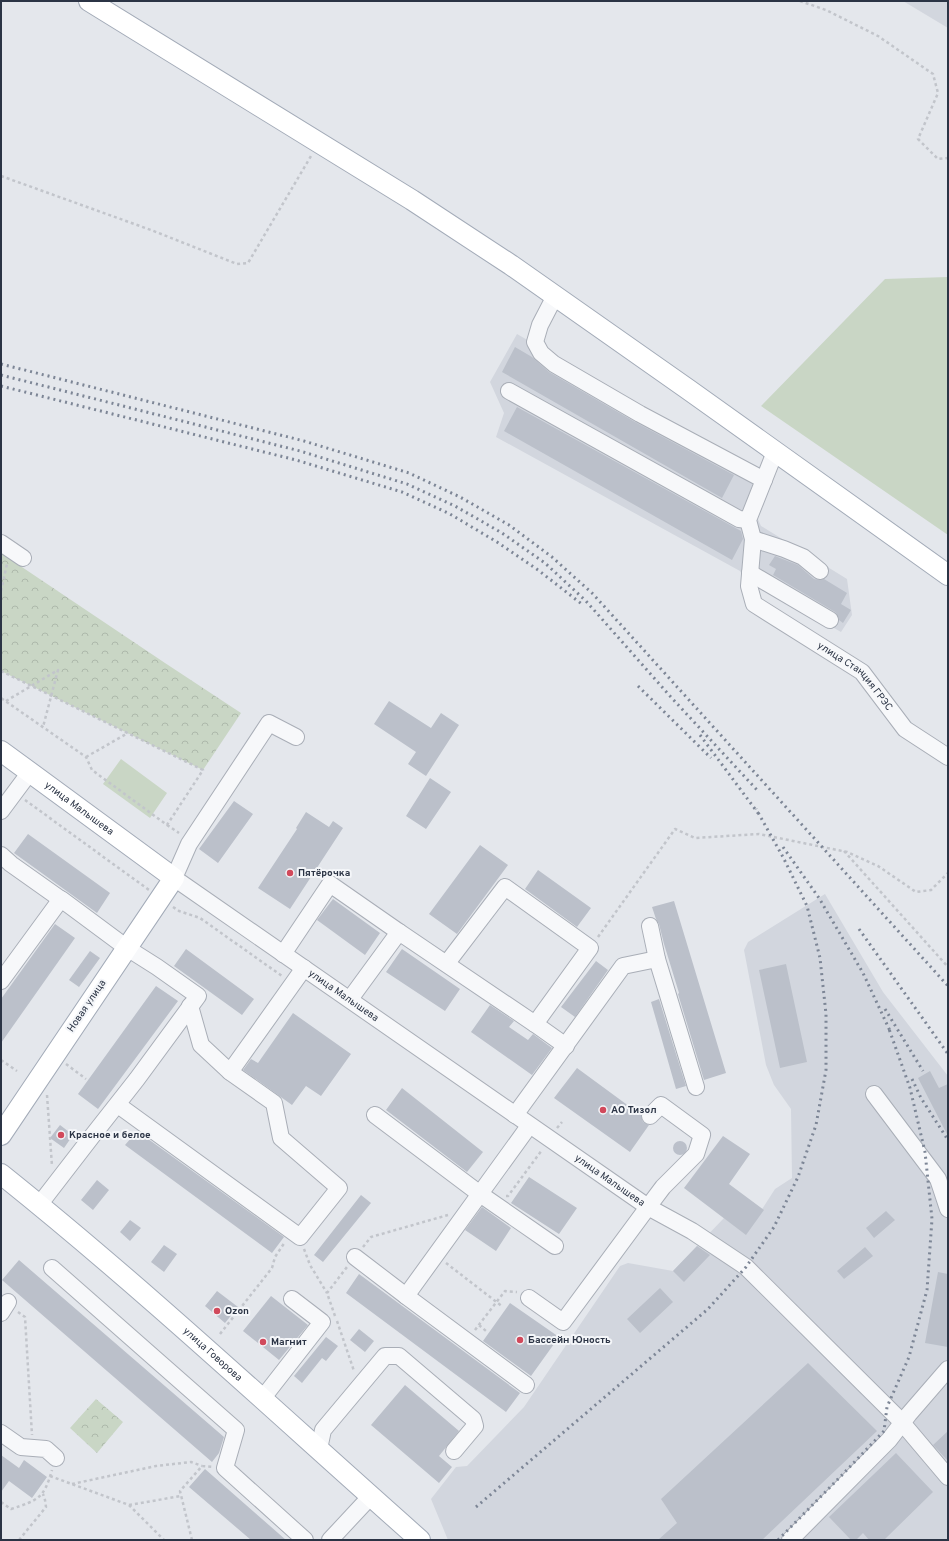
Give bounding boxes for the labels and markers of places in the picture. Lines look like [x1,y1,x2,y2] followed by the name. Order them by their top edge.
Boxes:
[298,867,350,880] place label: Пятёрочка
[285,868,295,878] marker: Пятёрочка
[611,1104,657,1117] place label: АО Тизол
[598,1105,608,1115] marker: АО Тизол
[69,1129,151,1142] place label: Красное и белое
[56,1130,66,1140] marker: Красное и белое
[225,1305,249,1318] place label: Ozon
[212,1306,222,1316] marker: Ozon
[528,1334,611,1347] place label: Бассейн Юность
[515,1335,525,1345] marker: Бассейн Юность
[271,1336,307,1349] place label: Магнит
[258,1337,268,1347] marker: Магнит

